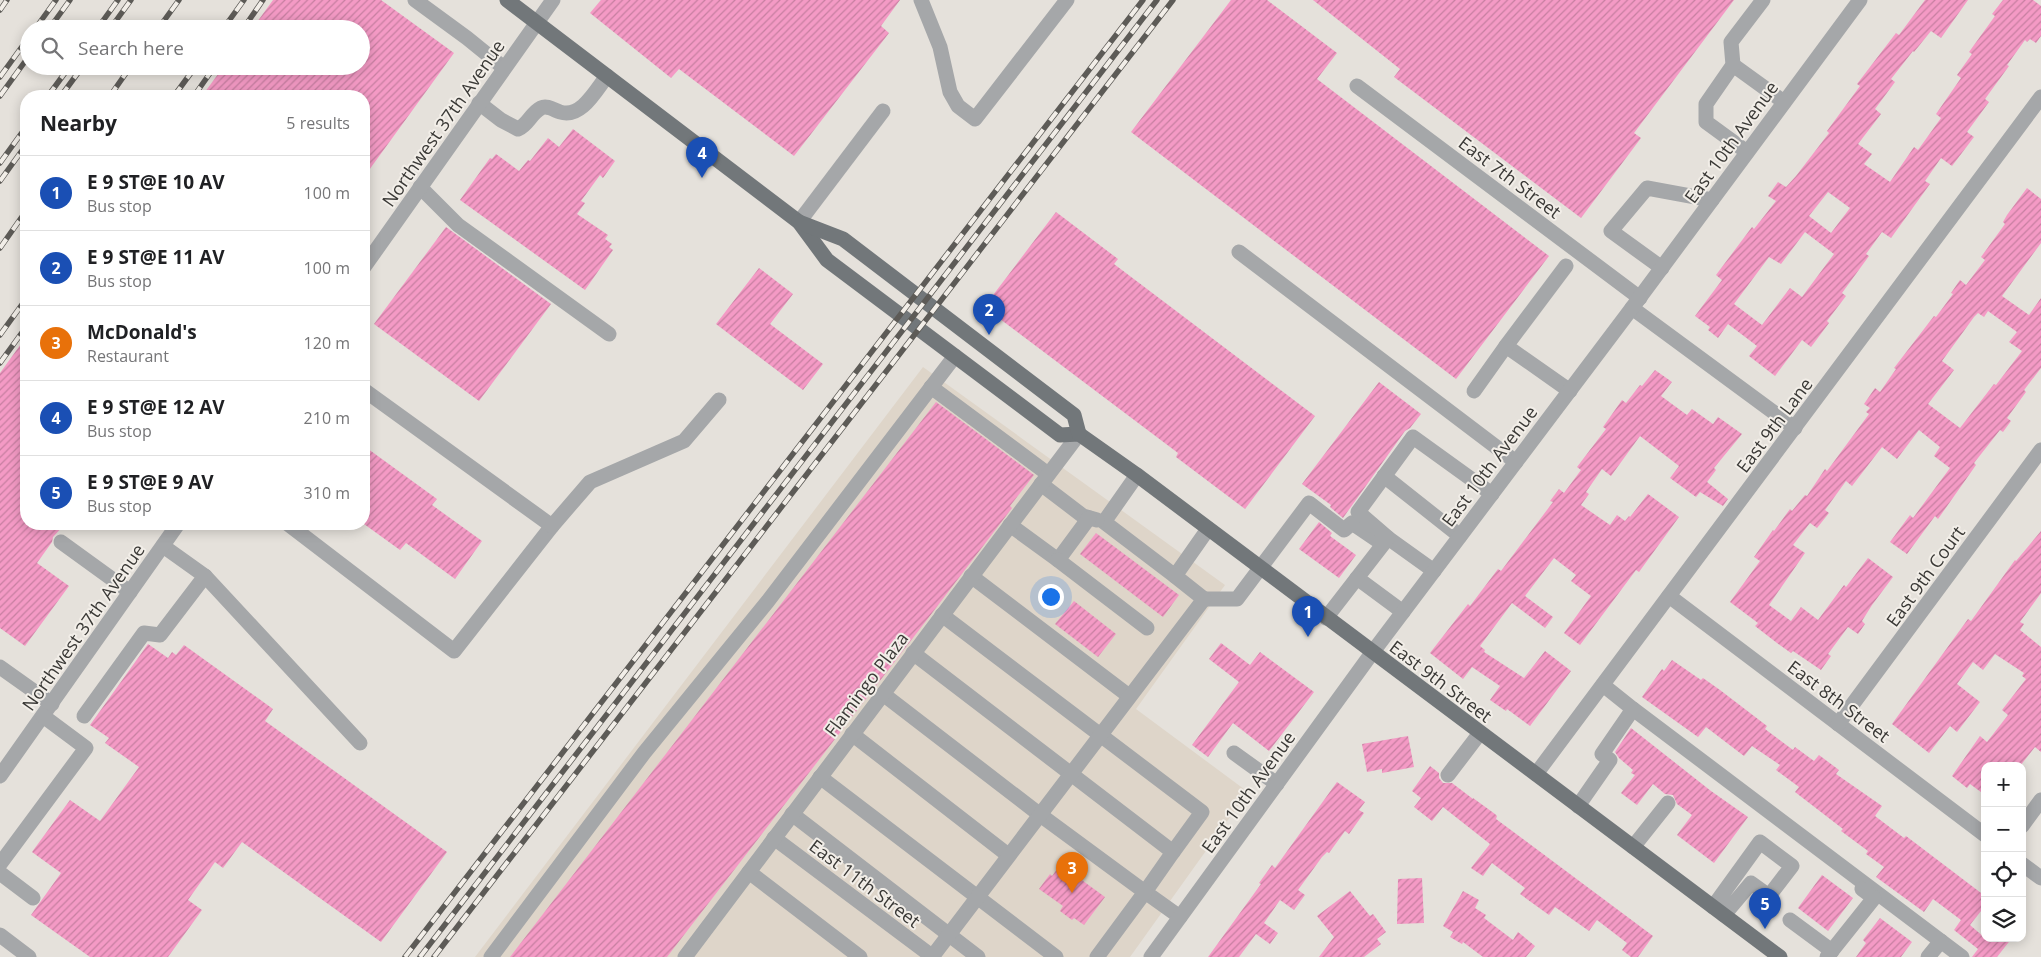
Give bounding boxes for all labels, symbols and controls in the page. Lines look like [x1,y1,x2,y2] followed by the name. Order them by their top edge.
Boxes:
[20,20,370,75] search box
[38,34,66,62] icon: search
[78,35,184,61] text: Search here
[376,35,510,211] street label: Northwest 37th Avenue
[1679,76,1783,208] street label: East 10th Avenue
[40,109,117,137] text: Nearby
[286,112,350,134] text: 5 results
[1454,131,1566,223] street label: East 7th Street
[686,137,718,178] pin: 4
[87,169,225,195] text: E 9 ST@E 10 AV
[51,182,61,204] text: 1
[304,182,350,204] text: 100 m
[87,195,152,217] text: Bus stop
[87,244,225,270] text: E 9 ST@E 11 AV
[51,257,61,279] text: 2
[304,257,350,279] text: 100 m
[87,270,152,292] text: Bus stop
[973,294,1005,335] pin: 2
[87,319,197,345] text: McDonald's
[51,332,61,354] text: 3
[304,332,350,354] text: 120 m
[87,345,169,367] text: Restaurant
[1731,373,1817,477] street label: East 9th Lane
[87,394,225,420] text: E 9 ST@E 12 AV
[1436,401,1542,531] street label: East 10th Avenue
[51,407,61,429] text: 4
[304,407,350,429] text: 210 m
[87,420,152,442] text: Bus stop
[87,469,214,495] text: E 9 ST@E 9 AV
[51,482,61,504] text: 5
[304,482,350,504] text: 310 m
[87,495,152,517] text: Bus stop
[1880,521,1970,631] street label: East 9th Court
[16,539,150,715] street label: Northwest 37th Avenue
[1038,584,1064,610] your location
[1292,596,1324,637] pin: 1
[819,627,913,741] street label: Flamingo Plaza
[1385,635,1497,727] street label: East 9th Street
[1783,655,1895,747] street label: East 8th Street
[1196,726,1300,858] street label: East 10th Avenue
[1981,762,2026,942] map controls
[1981,762,2026,807] button: +
[1981,807,2026,852] button: −
[805,833,925,933] street label: East 11th Street
[1056,852,1088,893] pin: 3
[1981,852,2026,897] button: locate
[1749,888,1781,929] pin: 5
[1981,897,2026,942] button: layers

